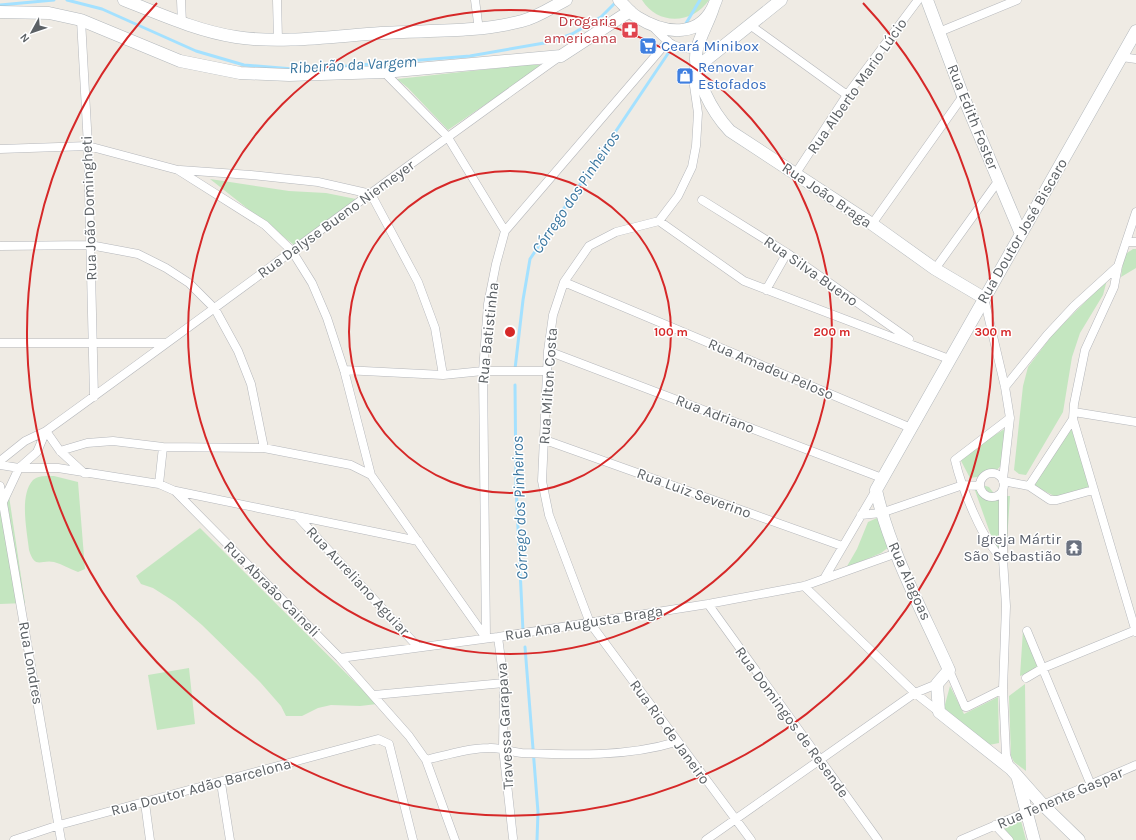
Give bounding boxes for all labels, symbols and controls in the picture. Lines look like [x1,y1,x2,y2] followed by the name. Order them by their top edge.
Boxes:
[12,12,52,52] north arrow
[544,12,617,47] place label: Drogaria americana
[803,15,911,157] street label: Rua Alberto Mario Lúcio
[620,20,640,40] pharmacy icon: Drogaria americana
[17,31,32,45] text: N
[638,36,658,56] supermarket icon: Ceará Minibox
[661,37,759,55] place label: Ceará Minibox
[289,52,417,77] water label: Ribeirão da Vargem
[698,58,767,93] place label: Renovar Estofados
[944,62,1003,173] street label: Rua Edith Foster
[675,66,695,86] shop icon: Renovar Estofados
[527,127,624,257] water label: Córrego dos Pinheiros
[77,135,101,281] street label: Rua João Domingheti
[973,155,1071,307] street label: Rua Doutor José Biscaro
[254,156,419,282] street label: Rua Dalyse Bueno Niemeyer
[779,158,875,232] street label: Rua João Braga
[761,232,861,310] street label: Rua Silva Bueno
[474,281,502,385] street label: Rua Batistinha
[503,325,517,339] centre of rings
[654,325,688,339] text: 100 m
[814,325,850,339] text: 200 m
[974,325,1012,339] text: 300 m
[535,327,561,445] street label: Rua Milton Costa
[705,334,837,404] street label: Rua Amadeu Peloso
[673,391,757,437] street label: Rua Adriano
[507,435,532,580] water label: Córrego dos Pinheiros
[634,464,754,522] street label: Rua Luiz Severino
[303,523,414,640] street label: Rua Aureliano Aguiar
[964,530,1062,565] place label: Igreja Mártir São Sebastião
[220,537,324,641] street label: Rua Abraão Caineli
[1064,538,1084,558] temple icon: Igreja Mártir São Sebastião
[885,539,935,623] street label: Rua Alagoas
[504,602,664,644] street label: Rua Ana Augusta Braga
[15,620,47,706] street label: Rua Londres
[731,643,853,801] street label: Rua Domingos de Resende
[493,662,517,790] street label: Travessa Garapava
[626,676,714,788] street label: Rua Rio de Janeiro
[109,754,293,820] street label: Rua Doutor Adão Barcelona
[994,763,1126,833] street label: Rua Tenente Gaspar

